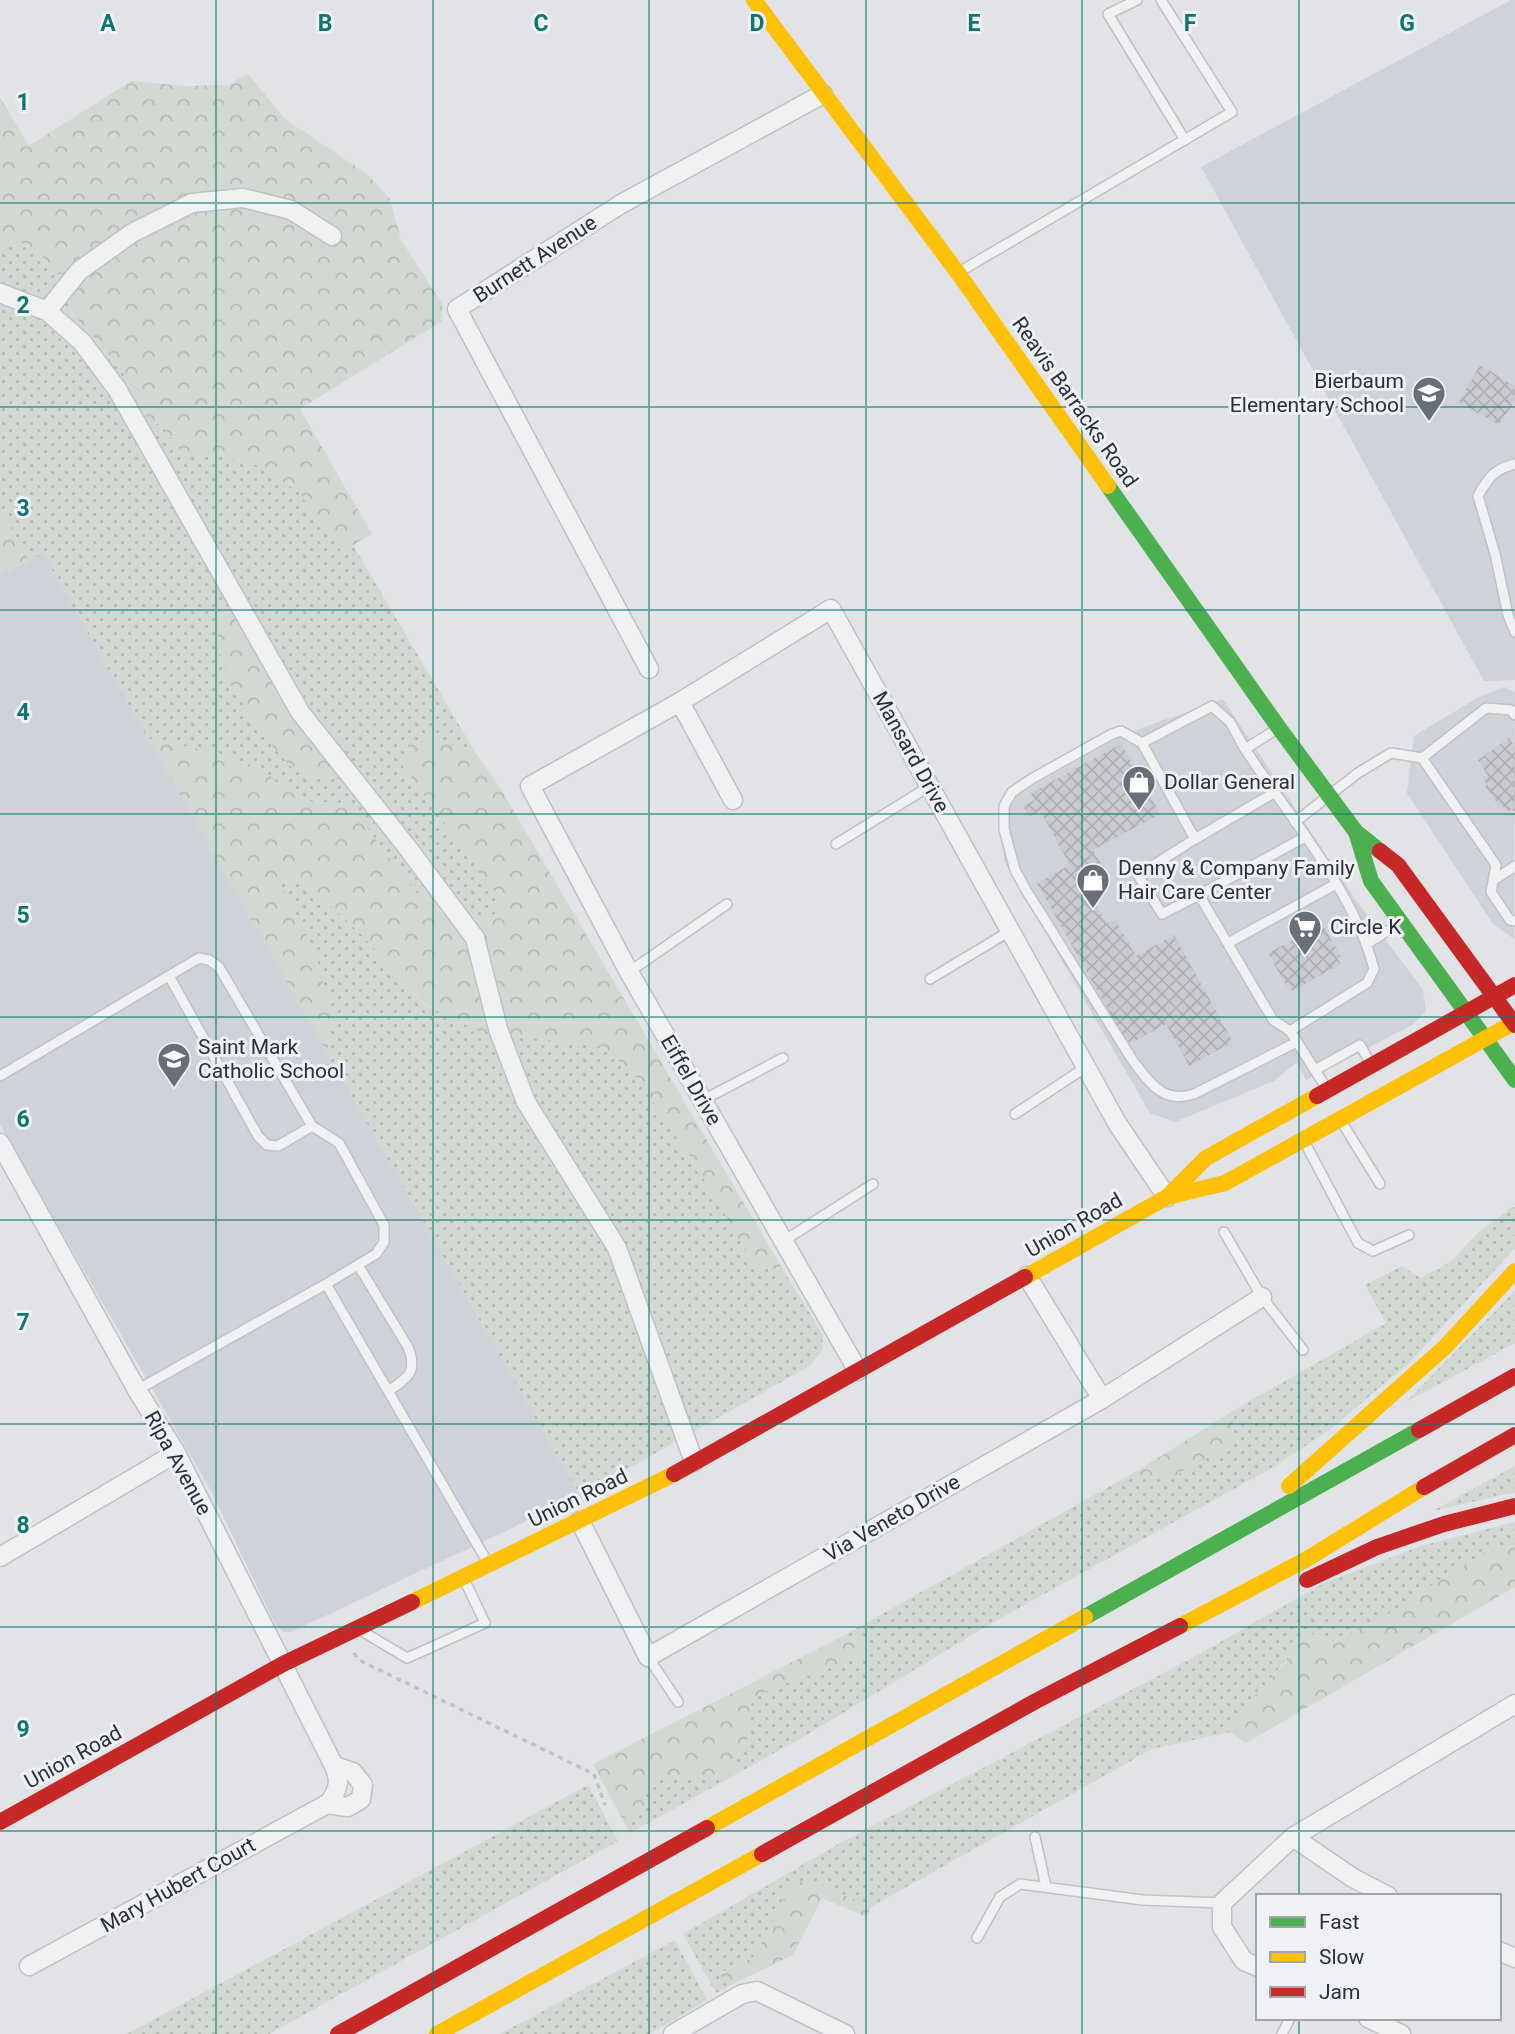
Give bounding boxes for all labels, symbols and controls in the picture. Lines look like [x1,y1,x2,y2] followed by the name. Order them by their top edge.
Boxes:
[100,10,116,37] text: A
[318,10,332,37] text: B
[533,10,549,37] text: C
[750,10,764,37] text: D
[968,10,981,37] text: E
[1184,10,1197,37] text: F
[1399,10,1415,37] text: G
[16,89,30,116] text: 1
[469,210,601,308] street label: Burnett Avenue
[16,292,30,319] text: 2
[1007,312,1143,492] street label: Reavis Barracks Road
[1230,369,1404,417] place label: Bierbaum Elementary School
[1410,374,1448,423] school or university icon: Bierbaum Elementary School
[16,495,30,522] text: 3
[868,687,954,817] street label: Mansard Drive
[16,699,30,726] text: 4
[1120,763,1158,812] shop icon: Dollar General
[1164,770,1295,794] place label: Dollar General
[1118,856,1355,904] place label: Denny & Company Family Hair Care Center
[1074,861,1112,910] shop icon: Denny & Company Family Hair Care Center
[16,902,30,929] text: 5
[1286,908,1324,957] supermarket icon: Circle K
[1330,915,1402,939] place label: Circle K
[656,1031,726,1129] street label: Eiffel Drive
[198,1035,344,1083] place label: Saint Mark Catholic School
[155,1040,193,1089] school or university icon: Saint Mark Catholic School
[16,1106,30,1133] text: 6
[1022,1188,1126,1262] street label: Union Road
[16,1309,30,1336] text: 7
[140,1407,216,1519] street label: Ripa Avenue
[525,1464,631,1532] street label: Union Road
[820,1469,964,1567] street label: Via Veneto Drive
[16,1512,30,1539] text: 8
[16,1716,30,1743] text: 9
[20,1720,126,1794] street label: Union Road
[96,1832,260,1937] street label: Mary Hubert Court
[1256,1894,1501,2020] legend
[1319,1910,1360,1934] text: Fast
[1319,1945,1365,1969] text: Slow
[1319,1980,1360,2004] text: Jam

